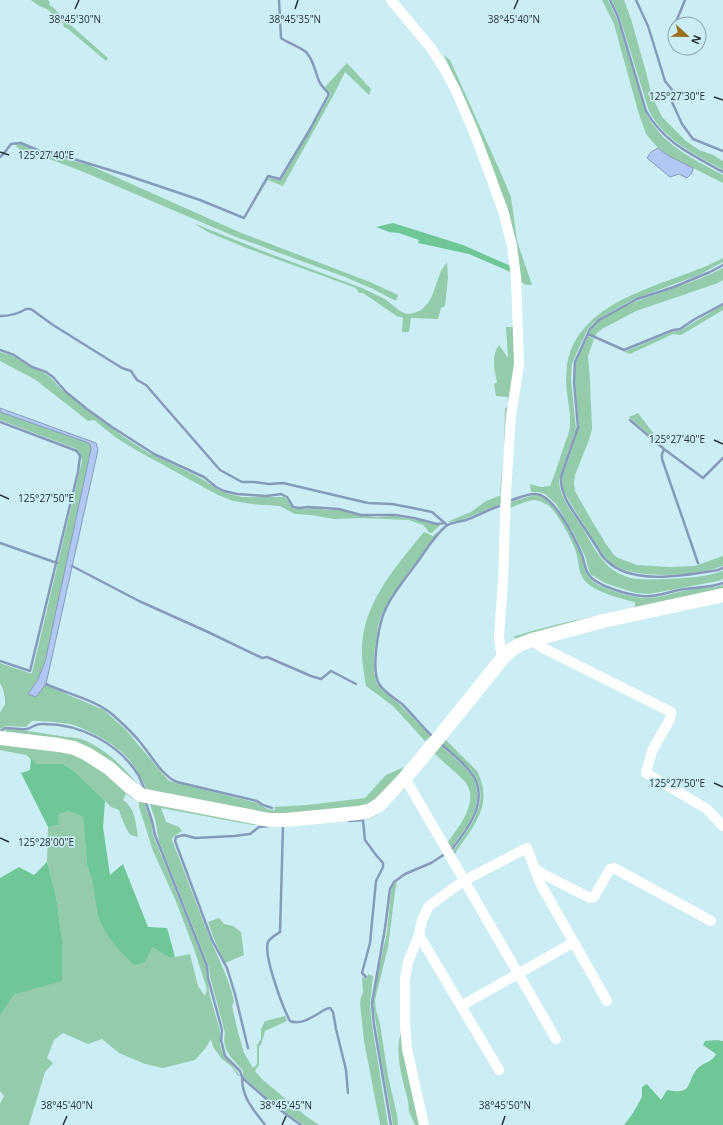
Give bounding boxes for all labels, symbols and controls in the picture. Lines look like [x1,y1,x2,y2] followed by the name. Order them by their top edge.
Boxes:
[49,12,101,26] text: 38°45'30"N
[269,12,321,26] text: 38°45'35"N
[488,12,540,26] text: 38°45'40"N
[667,16,707,56] north arrow
[688,33,705,47] text: N
[649,89,705,103] text: 125°27'30"E
[18,148,74,162] text: 125°27'40"E
[649,432,705,446] text: 125°27'40"E
[18,491,74,505] text: 125°27'50"E
[649,776,705,790] text: 125°27'50"E
[18,835,74,849] text: 125°28'00"E
[41,1098,93,1112] text: 38°45'40"N
[260,1098,312,1112] text: 38°45'45"N
[479,1098,531,1112] text: 38°45'50"N

